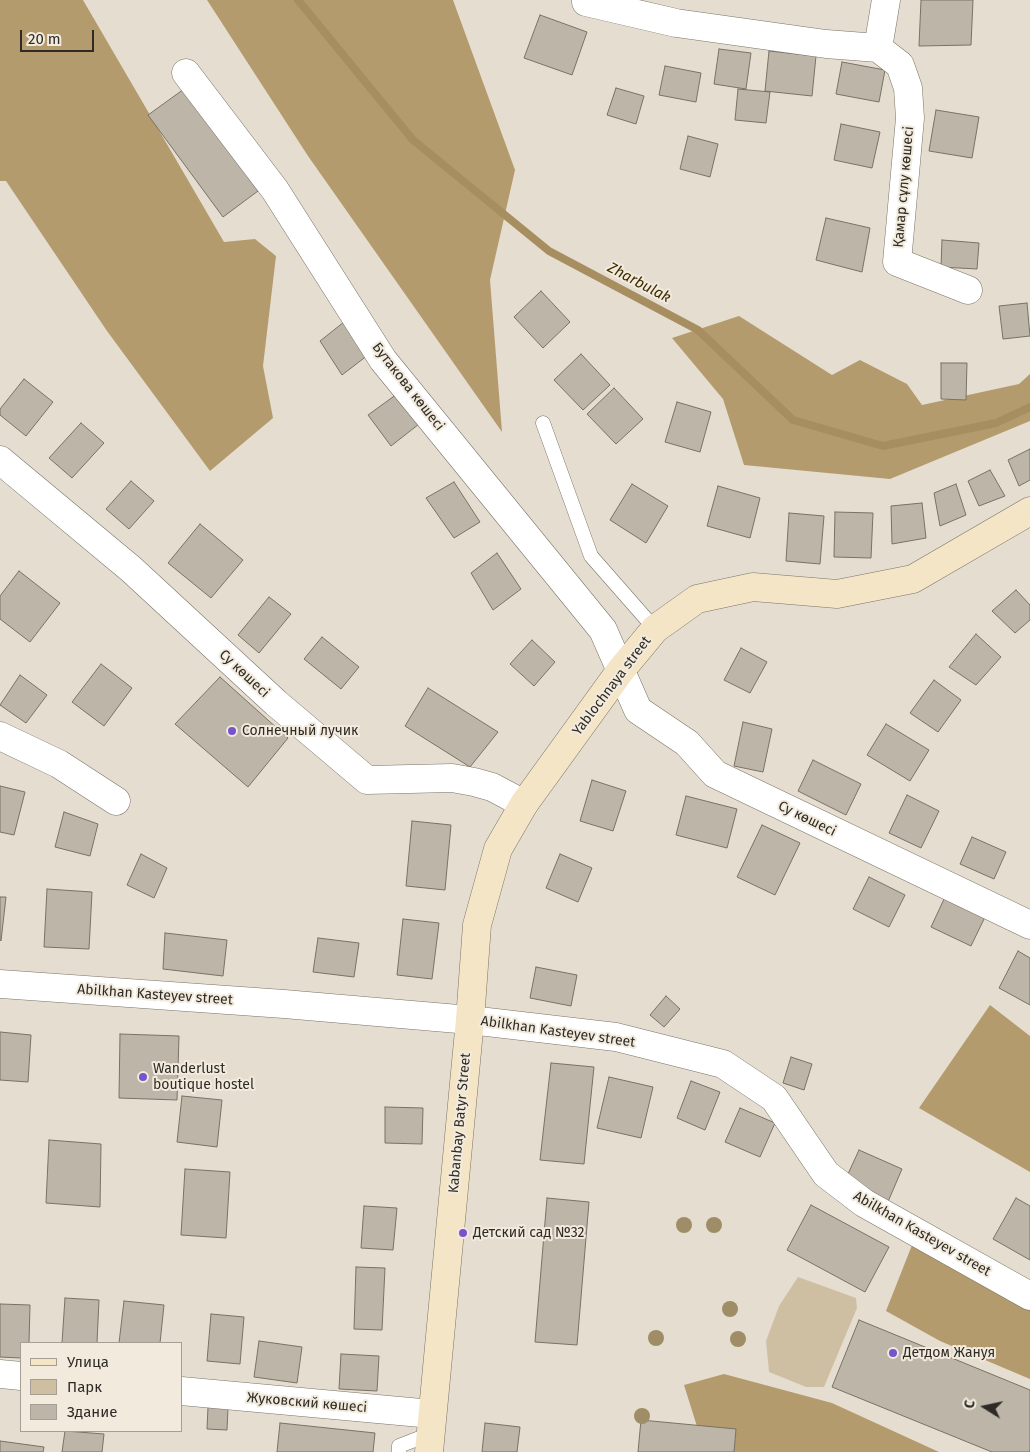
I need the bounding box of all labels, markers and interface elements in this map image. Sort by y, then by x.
scale bar [22,20,96,52]
text: 20 m [28,30,61,48]
street label: Қамар сұлу көшесі [890,126,918,248]
water label: Zharbulak [604,259,674,307]
street label: Бутакова көшесі [368,339,448,435]
street label: Yablochnaya street [569,633,655,739]
street label: Су көшесі [215,647,273,701]
place label: Солнечный лучик [242,723,358,739]
marker: Солнечный лучик [226,725,238,737]
street label: Су көшесі [775,798,839,840]
street label: Abilkhan Kasteyev street [77,981,233,1009]
street label: Abilkhan Kasteyev street [480,1013,636,1051]
street label: Kabanbay Batyr Street [445,1052,475,1194]
place label: Wanderlust boutique hostel [153,1061,254,1094]
marker: Wanderlust boutique hostel [137,1071,149,1083]
street label: Abilkhan Kasteyev street [850,1188,994,1280]
place label: Детский сад №32 [473,1225,584,1241]
marker: Детский сад №32 [457,1227,469,1239]
legend [20,1342,182,1432]
place label: Детдом Жануя [903,1345,995,1361]
marker: Детдом Жануя [887,1347,899,1359]
text: Улица [67,1353,109,1371]
text: Парк [67,1378,102,1396]
north arrow [960,1382,1010,1432]
street label: Жуковский көшесі [246,1389,368,1417]
text: С [961,1399,979,1410]
text: Здание [67,1403,117,1421]

